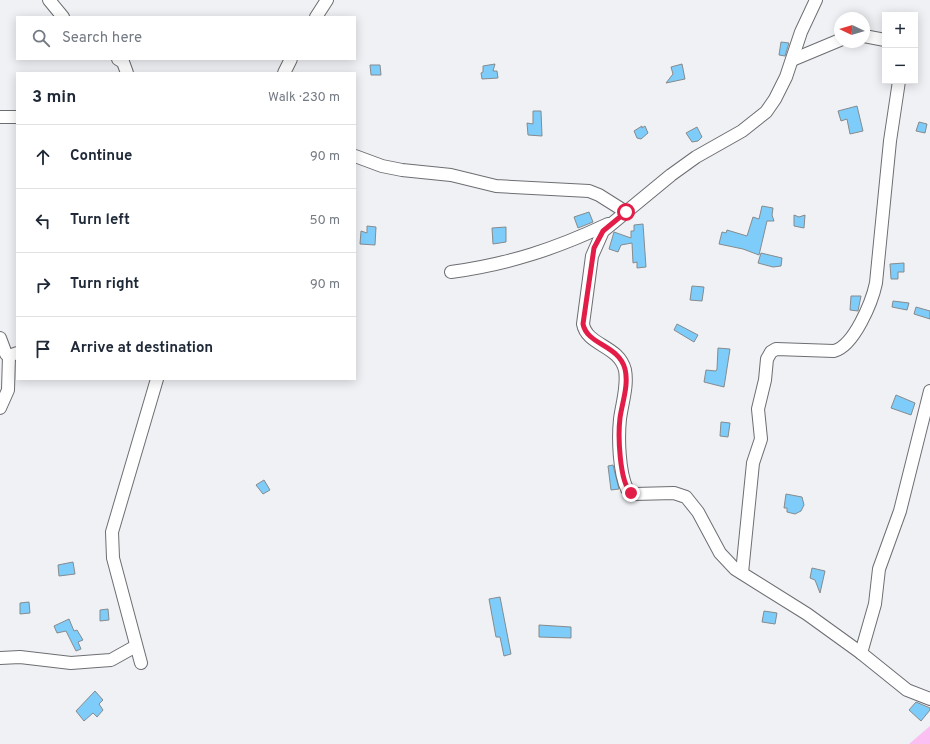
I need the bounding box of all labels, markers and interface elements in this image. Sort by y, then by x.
north arrow [834,12,870,48]
map controls [882,12,918,84]
button: + [882,12,918,48]
search box [16,16,356,60]
icon: search [30,27,52,49]
text: Search here [62,29,142,48]
button: − [882,48,918,84]
text: 3 min [32,87,76,109]
text: Walk · 230 m [268,90,340,106]
icon: ahead [32,146,54,168]
text: Continue [70,147,132,166]
text: 90 m [310,149,340,165]
route start [617,203,635,221]
icon: left [32,210,54,232]
text: Turn left [70,211,130,230]
text: 50 m [310,213,340,229]
icon: right [32,274,54,296]
text: Turn right [70,275,139,294]
text: 90 m [310,277,340,293]
icon: arrive [32,338,54,360]
text: Arrive at destination [70,339,213,358]
route end [622,484,640,502]

